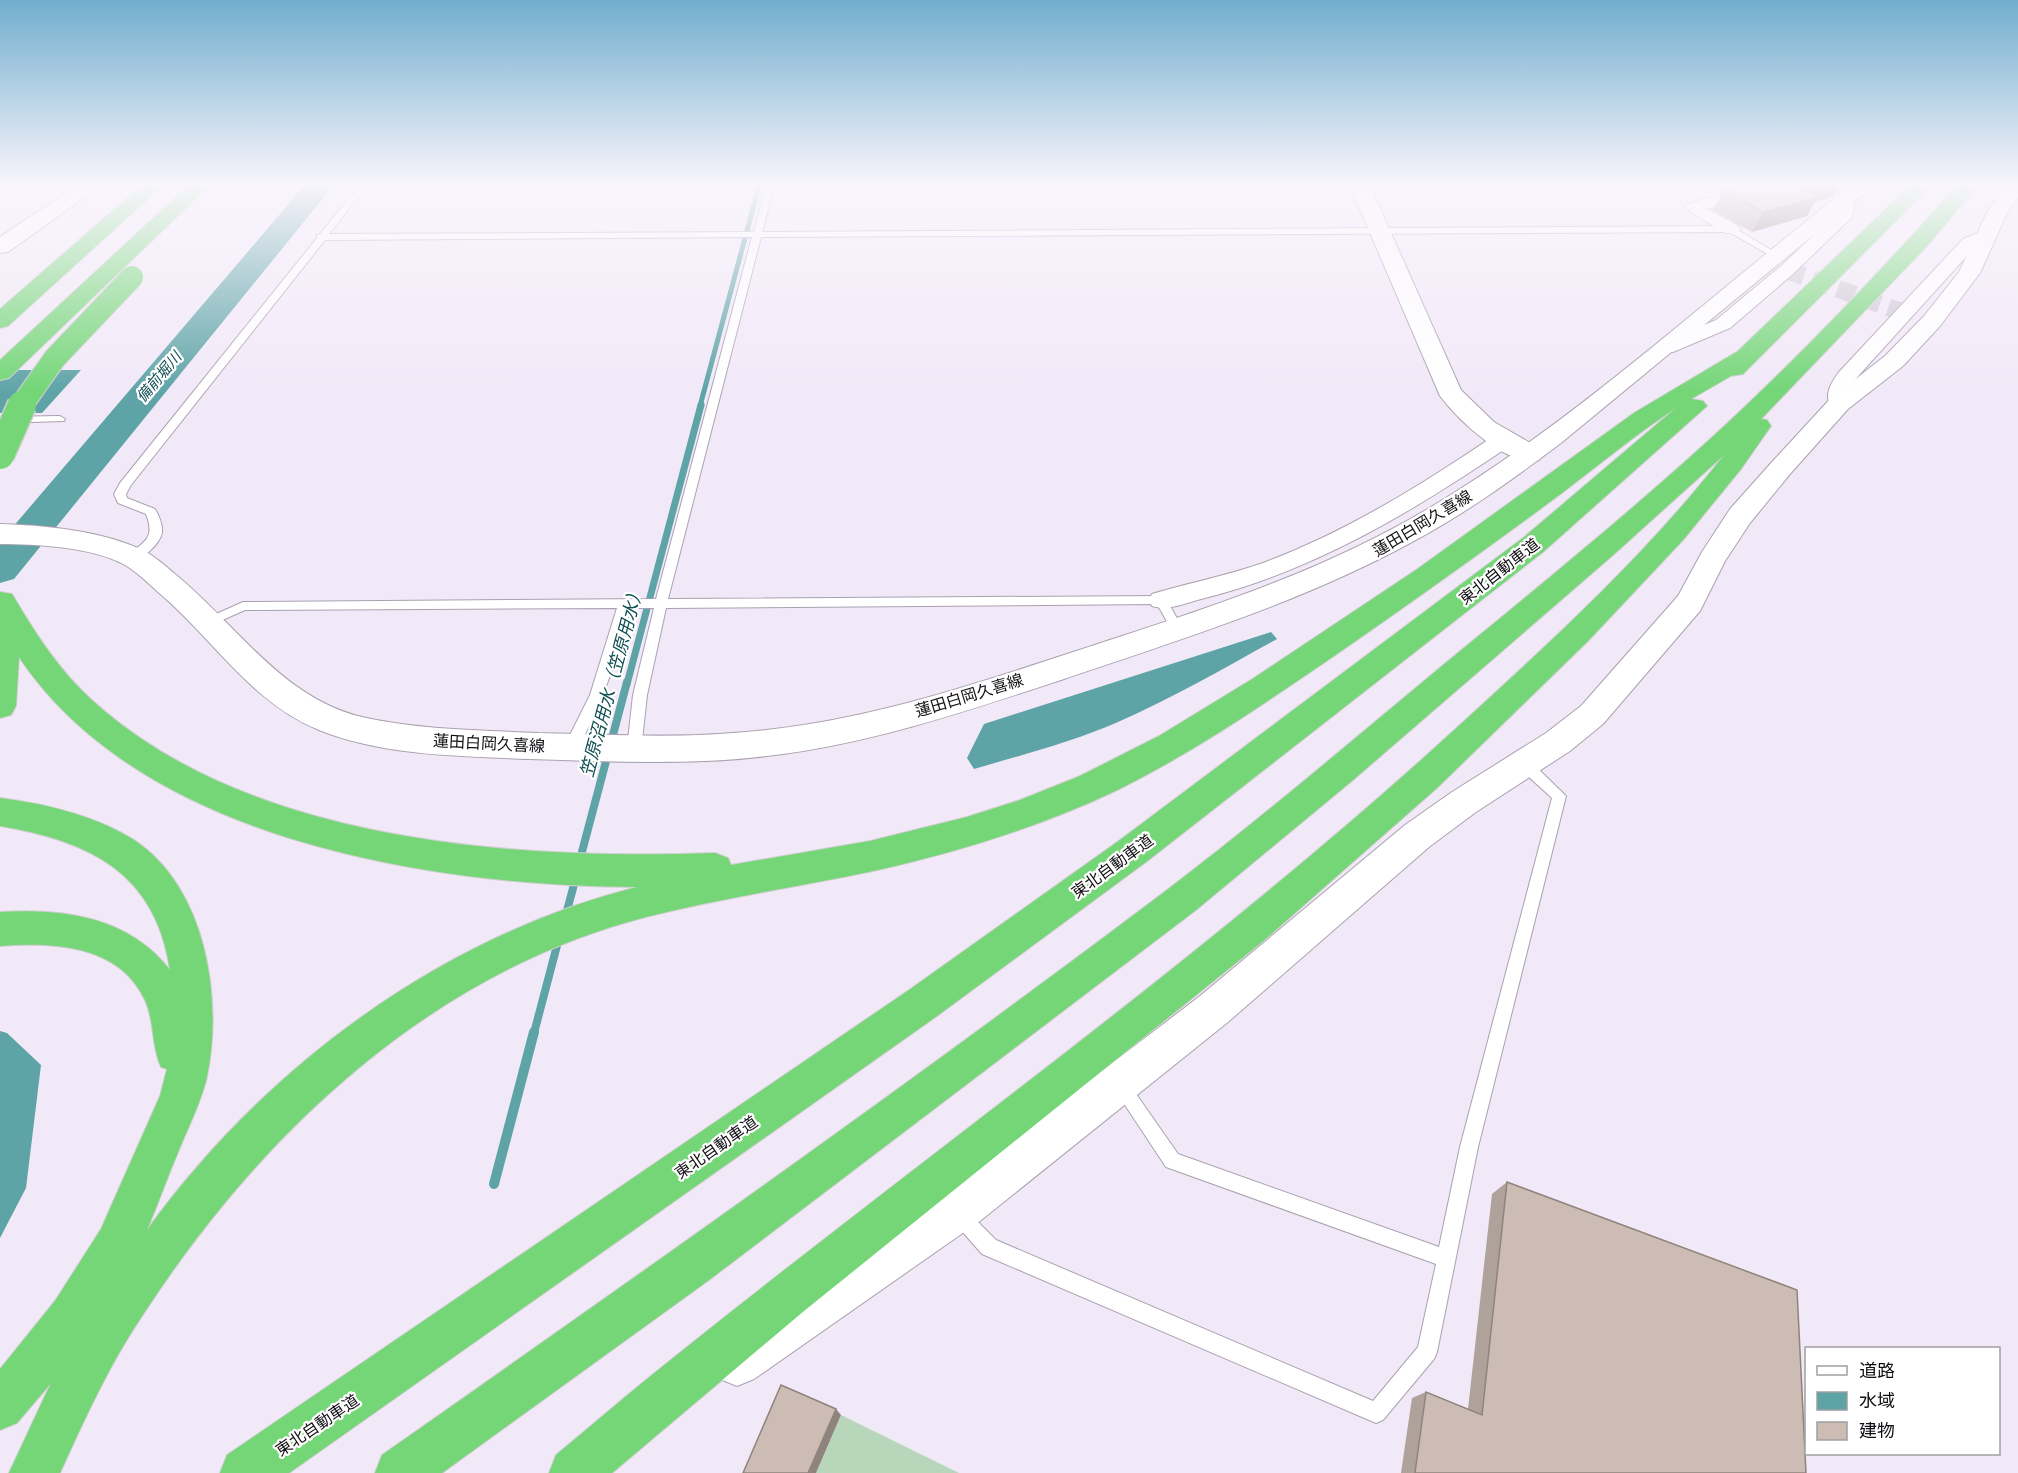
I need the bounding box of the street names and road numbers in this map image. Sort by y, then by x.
street label: 蓮田白岡久喜線 [1368,485,1476,561]
street label: 東北自動車道 [1454,533,1544,609]
street label: 蓮田白岡久喜線 [912,668,1026,722]
street label: 蓮田白岡久喜線 [432,729,546,757]
street label: 東北自動車道 [1067,829,1157,903]
street label: 東北自動車道 [670,1110,762,1184]
street label: 東北自動車道 [271,1389,363,1461]

